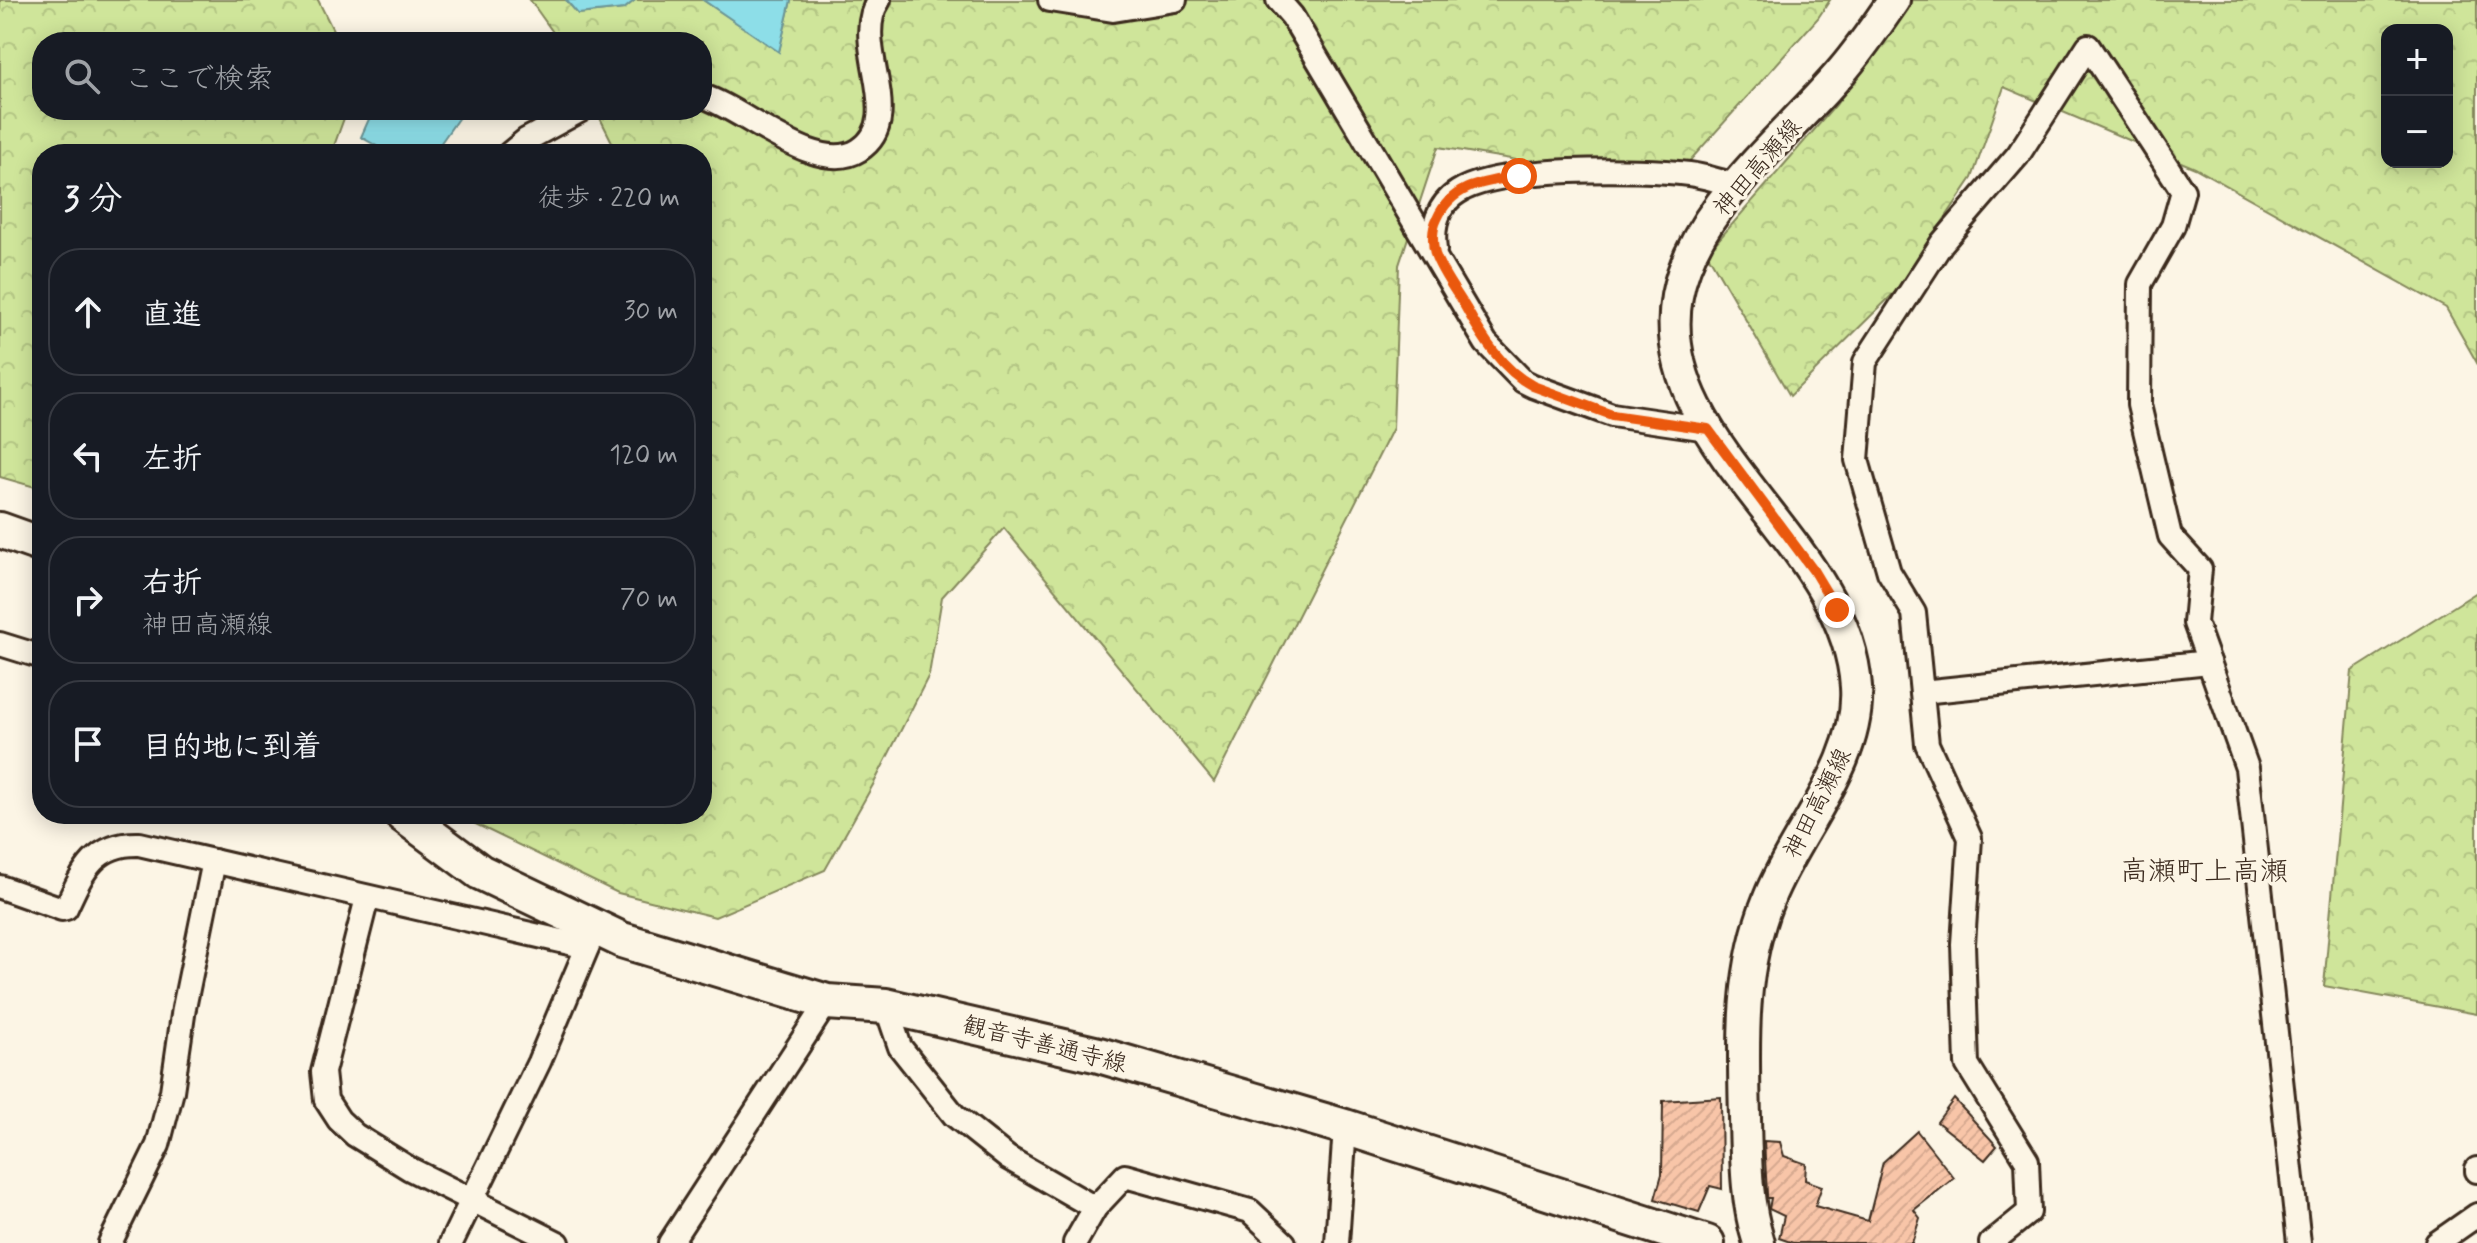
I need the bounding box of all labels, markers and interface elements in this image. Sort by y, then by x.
map controls [2381,24,2453,168]
button: + [2381,24,2453,96]
search box [32,32,712,120]
icon: search [60,54,104,98]
text: ここで検索 [124,60,274,99]
button: − [2381,96,2453,168]
street label: 神田高瀬線 [1707,113,1809,223]
route start [1501,158,1537,194]
text: 3 分 [64,177,123,222]
text: 徒歩 · 220 m [538,182,680,216]
icon: ahead [66,290,110,334]
text: 30 m [624,295,678,329]
text: 直進 [142,296,202,335]
icon: left [66,434,110,478]
text: 120 m [609,439,678,473]
text: 左折 [142,440,202,479]
text: 右折 [142,564,202,603]
icon: right [66,578,110,622]
text: 70 m [620,583,678,617]
route end [1819,592,1855,628]
text: 神田高瀬線 [142,609,272,643]
icon: arrive [66,722,110,766]
text: 目的地に到着 [142,728,322,767]
street label: 神田高瀬線 [1777,743,1859,864]
district label: 高瀬町上高瀬 [2120,854,2288,891]
street label: 観音寺善通寺線 [959,1010,1130,1081]

